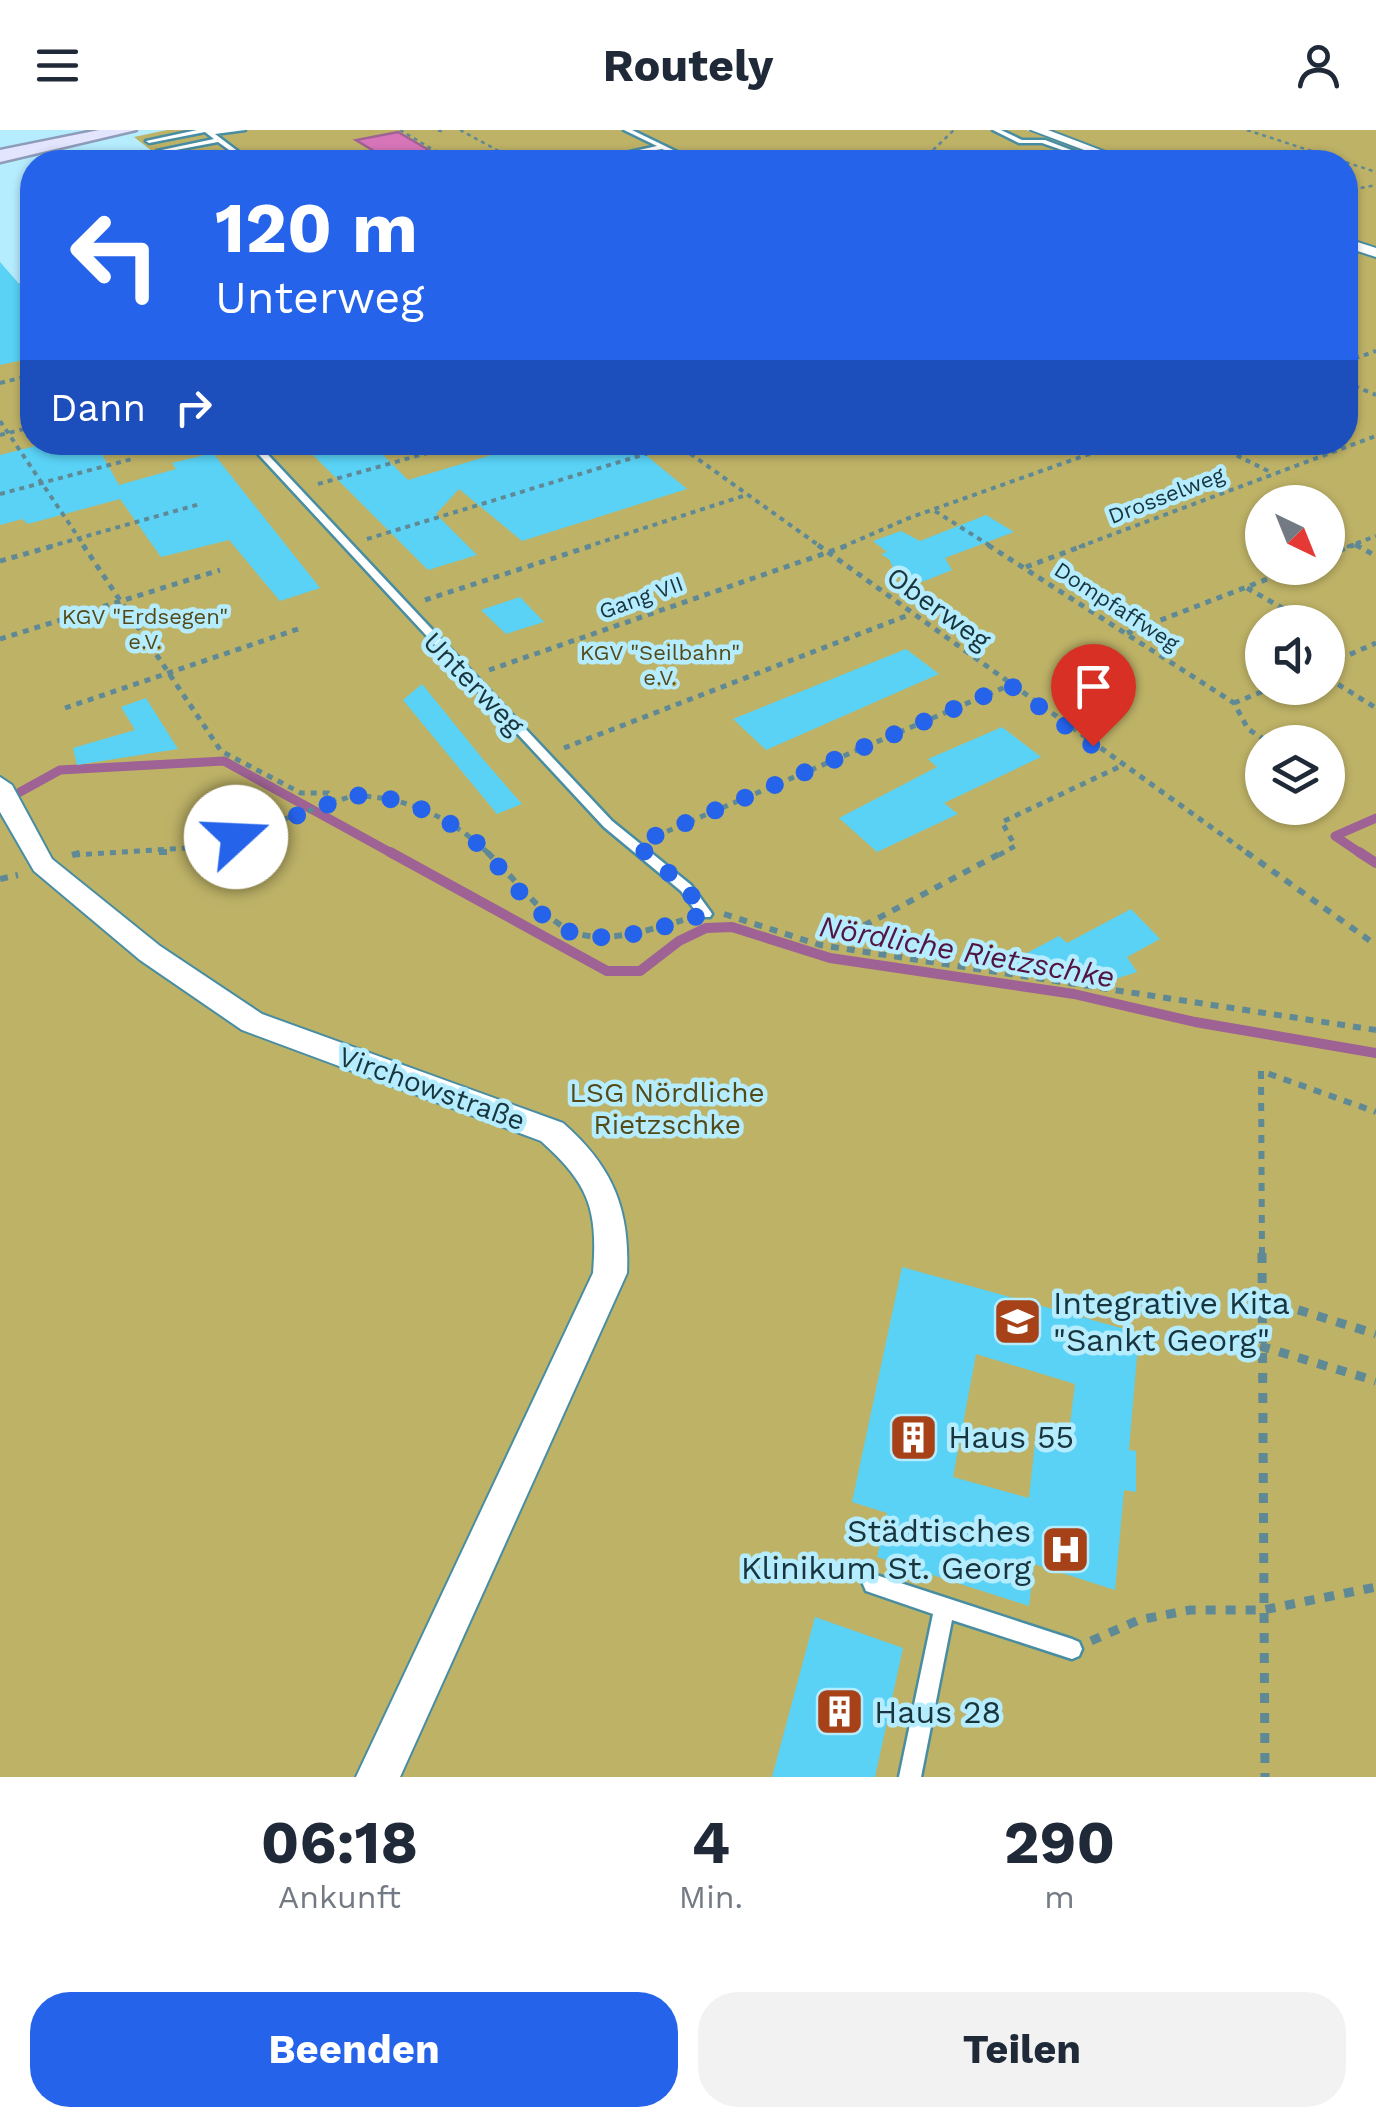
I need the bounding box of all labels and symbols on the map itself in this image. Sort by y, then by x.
street label: Drosselweg [1105,462,1228,529]
north arrow [1245,485,1345,585]
street label: Dompfaffweg [1050,557,1184,656]
street label: Oberweg [880,560,997,657]
street label: Gang VII [596,571,687,624]
park label: KGV "Erdsegen" e.V. [62,604,228,654]
street label: Unterweg [417,625,531,742]
park label: KGV "Seilbahn" e.V. [580,640,740,690]
pin [1051,644,1136,747]
position arrow [184,785,288,889]
water label: Nördliche Rietzschke [817,908,1117,995]
street label: Virchowstraße [334,1039,529,1137]
park label: LSG Nördliche Rietzschke [569,1076,765,1141]
place label: Integrative Kita "Sankt Georg" [1053,1284,1290,1359]
school or university icon: Integrative Kita "Sankt Georg" [992,1295,1044,1347]
building icon: Haus 55 [887,1411,939,1463]
place label: Haus 55 [948,1418,1074,1456]
place label: Städtisches Klinikum St. Georg [741,1512,1032,1587]
hospital icon: Städtisches Klinikum St. Georg [1040,1523,1092,1575]
building icon: Haus 28 [813,1686,865,1738]
place label: Haus 28 [874,1693,1001,1731]

